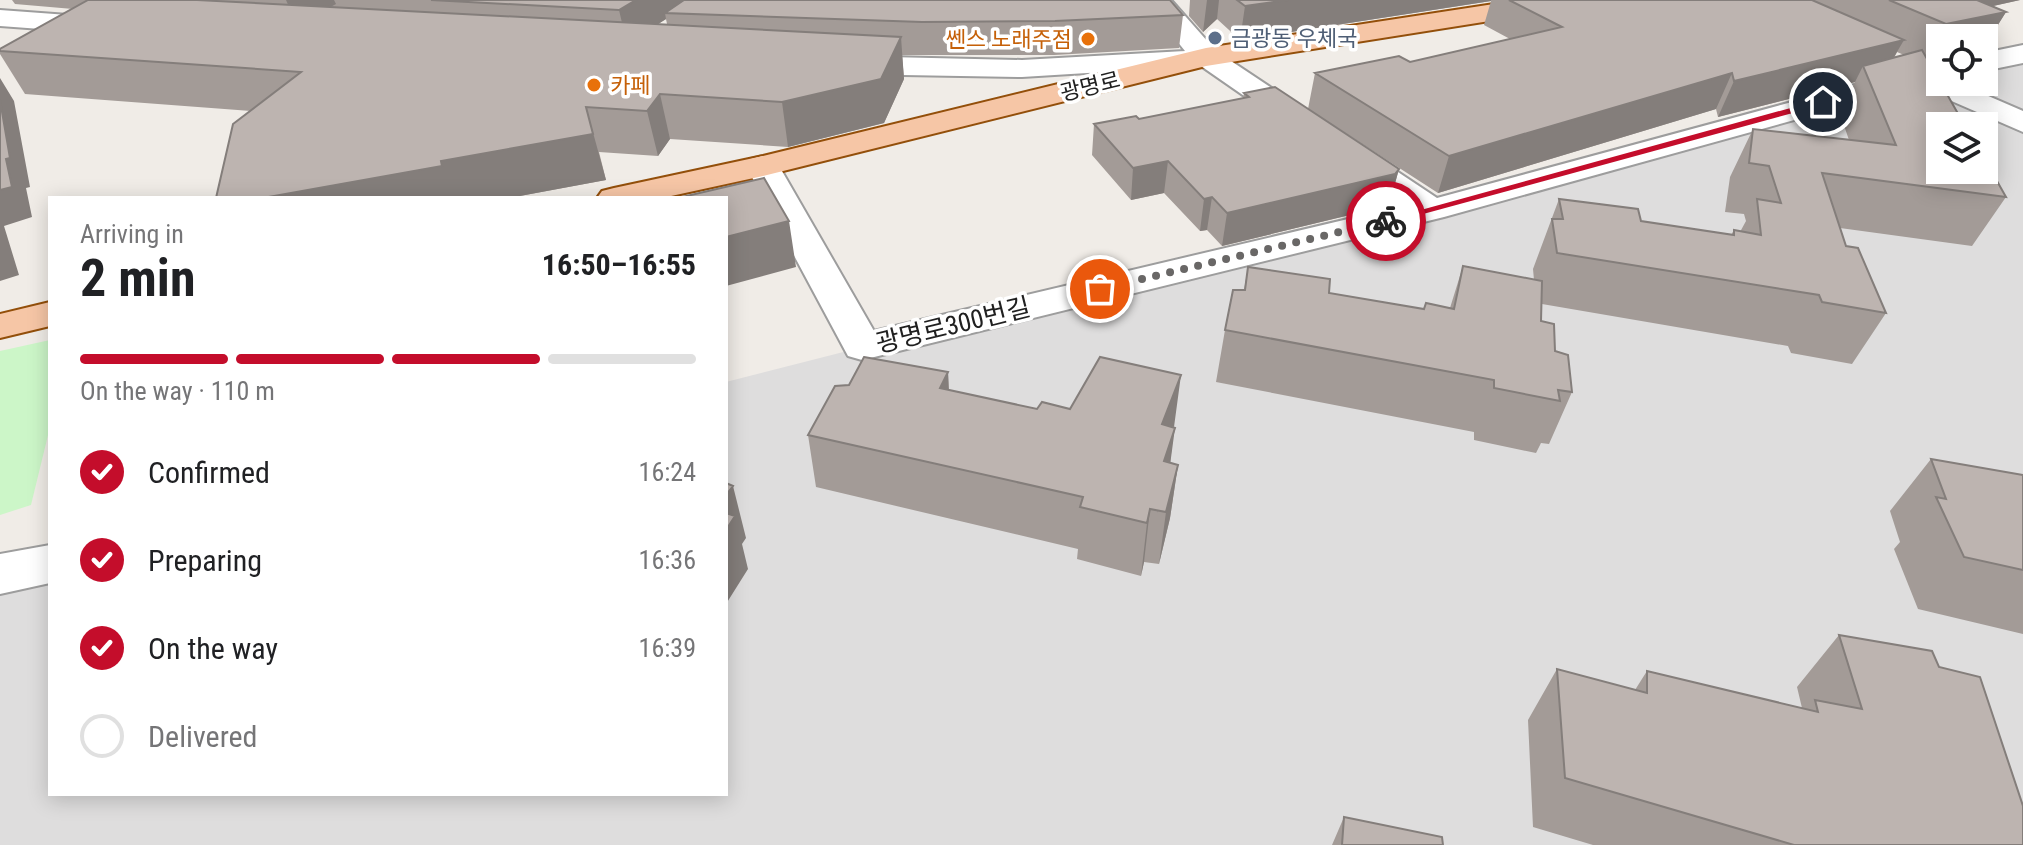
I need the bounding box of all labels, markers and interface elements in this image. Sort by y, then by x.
map controls [1926,24,1998,184]
button: locate [1926,24,1998,96]
place label: 금광동 우체국 [1231,26,1358,51]
place label: 쎈스 노래주점 [946,27,1072,52]
marker: 금광동 우체국 [1206,29,1224,47]
marker: 쎈스 노래주점 [1079,30,1097,48]
street label: 광명로 [1058,67,1123,106]
pin [1789,68,1857,136]
place label: 카페 [610,73,650,98]
marker: 카페 [585,76,603,94]
icon: home [1801,80,1845,124]
button: layers [1926,112,1998,184]
courier [1346,181,1426,261]
icon: bike [1364,199,1408,243]
text: Arriving in [80,219,184,249]
text: 16:50–16:55 [542,247,696,282]
text: 2 min [80,248,196,309]
pin [1066,255,1134,323]
icon: bag [1078,267,1122,311]
street label: 광명로300번길 [873,291,1033,359]
text: On the way · 110 m [80,376,275,406]
icon: check [80,450,124,494]
text: Confirmed [148,455,270,490]
text: 16:24 [639,457,696,487]
icon: check [80,538,124,582]
text: Preparing [148,543,262,578]
text: 16:36 [639,545,696,575]
icon: check [80,626,124,670]
text: On the way [148,631,278,666]
text: 16:39 [639,633,696,663]
text: Delivered [148,719,257,754]

